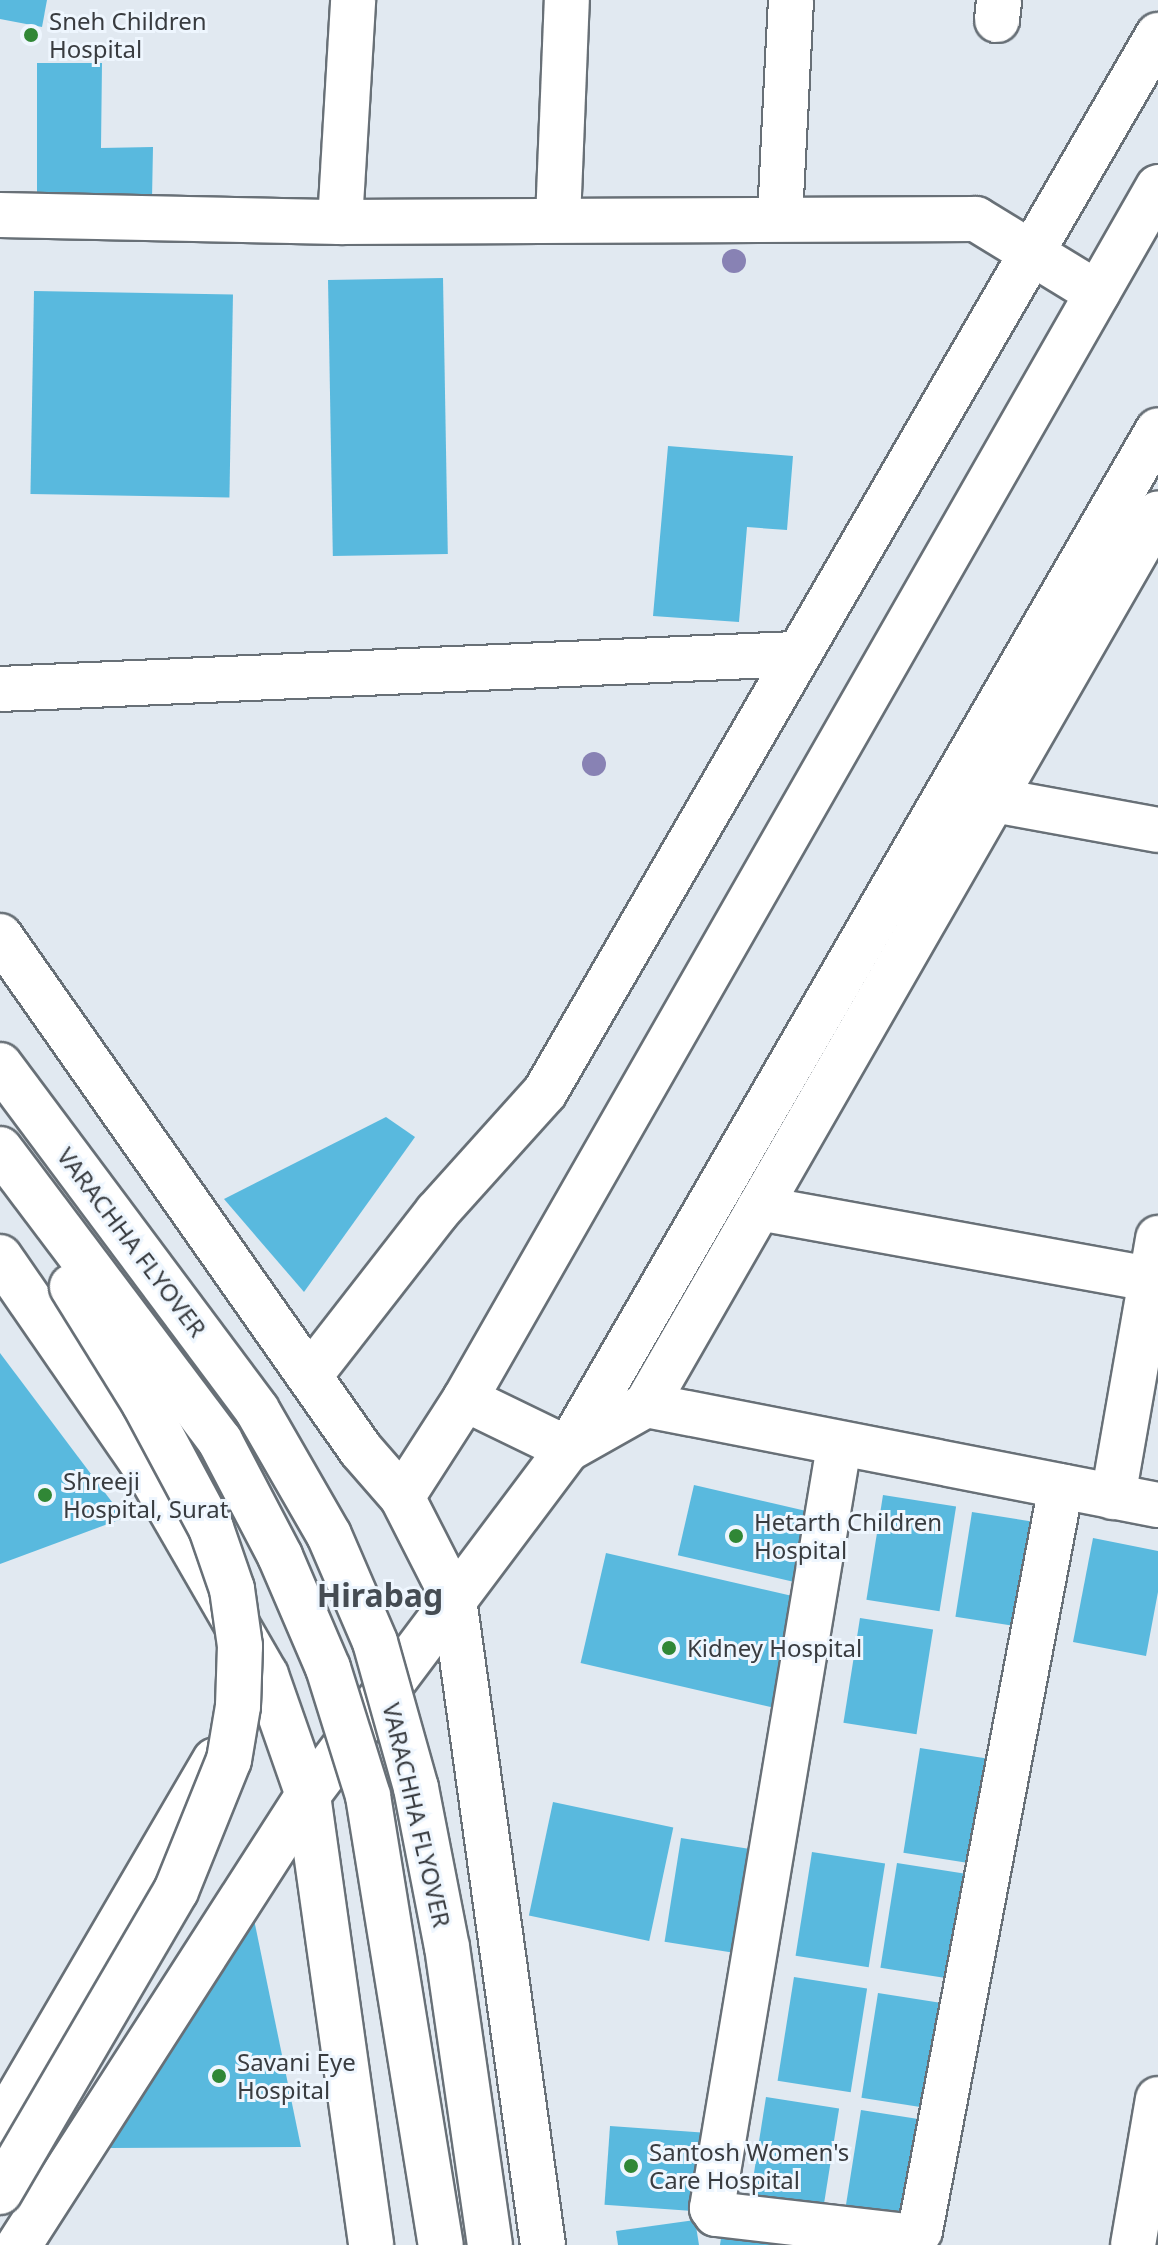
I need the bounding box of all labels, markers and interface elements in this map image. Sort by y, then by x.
place label: Sneh Children Hospital [49,7,207,63]
marker: Sneh Children Hospital [20,24,42,46]
street label: VARACHHA FLYOVER [51,1142,213,1342]
place label: Shreeji Hospital, Surat [63,1467,228,1523]
marker: Shreeji Hospital, Surat [34,1484,56,1506]
place label: Hetarth Children Hospital [754,1508,942,1564]
marker: Hetarth Children Hospital [725,1525,747,1547]
district label: Hirabag [317,1576,443,1614]
place label: Kidney Hospital [687,1634,862,1662]
marker: Kidney Hospital [658,1637,680,1659]
street label: VARACHHA FLYOVER [377,1700,457,1930]
place label: Savani Eye Hospital [237,2048,356,2104]
marker: Savani Eye Hospital [208,2065,230,2087]
place label: Santosh Women's Care Hospital [649,2138,849,2194]
marker: Santosh Women's Care Hospital [620,2155,642,2177]

